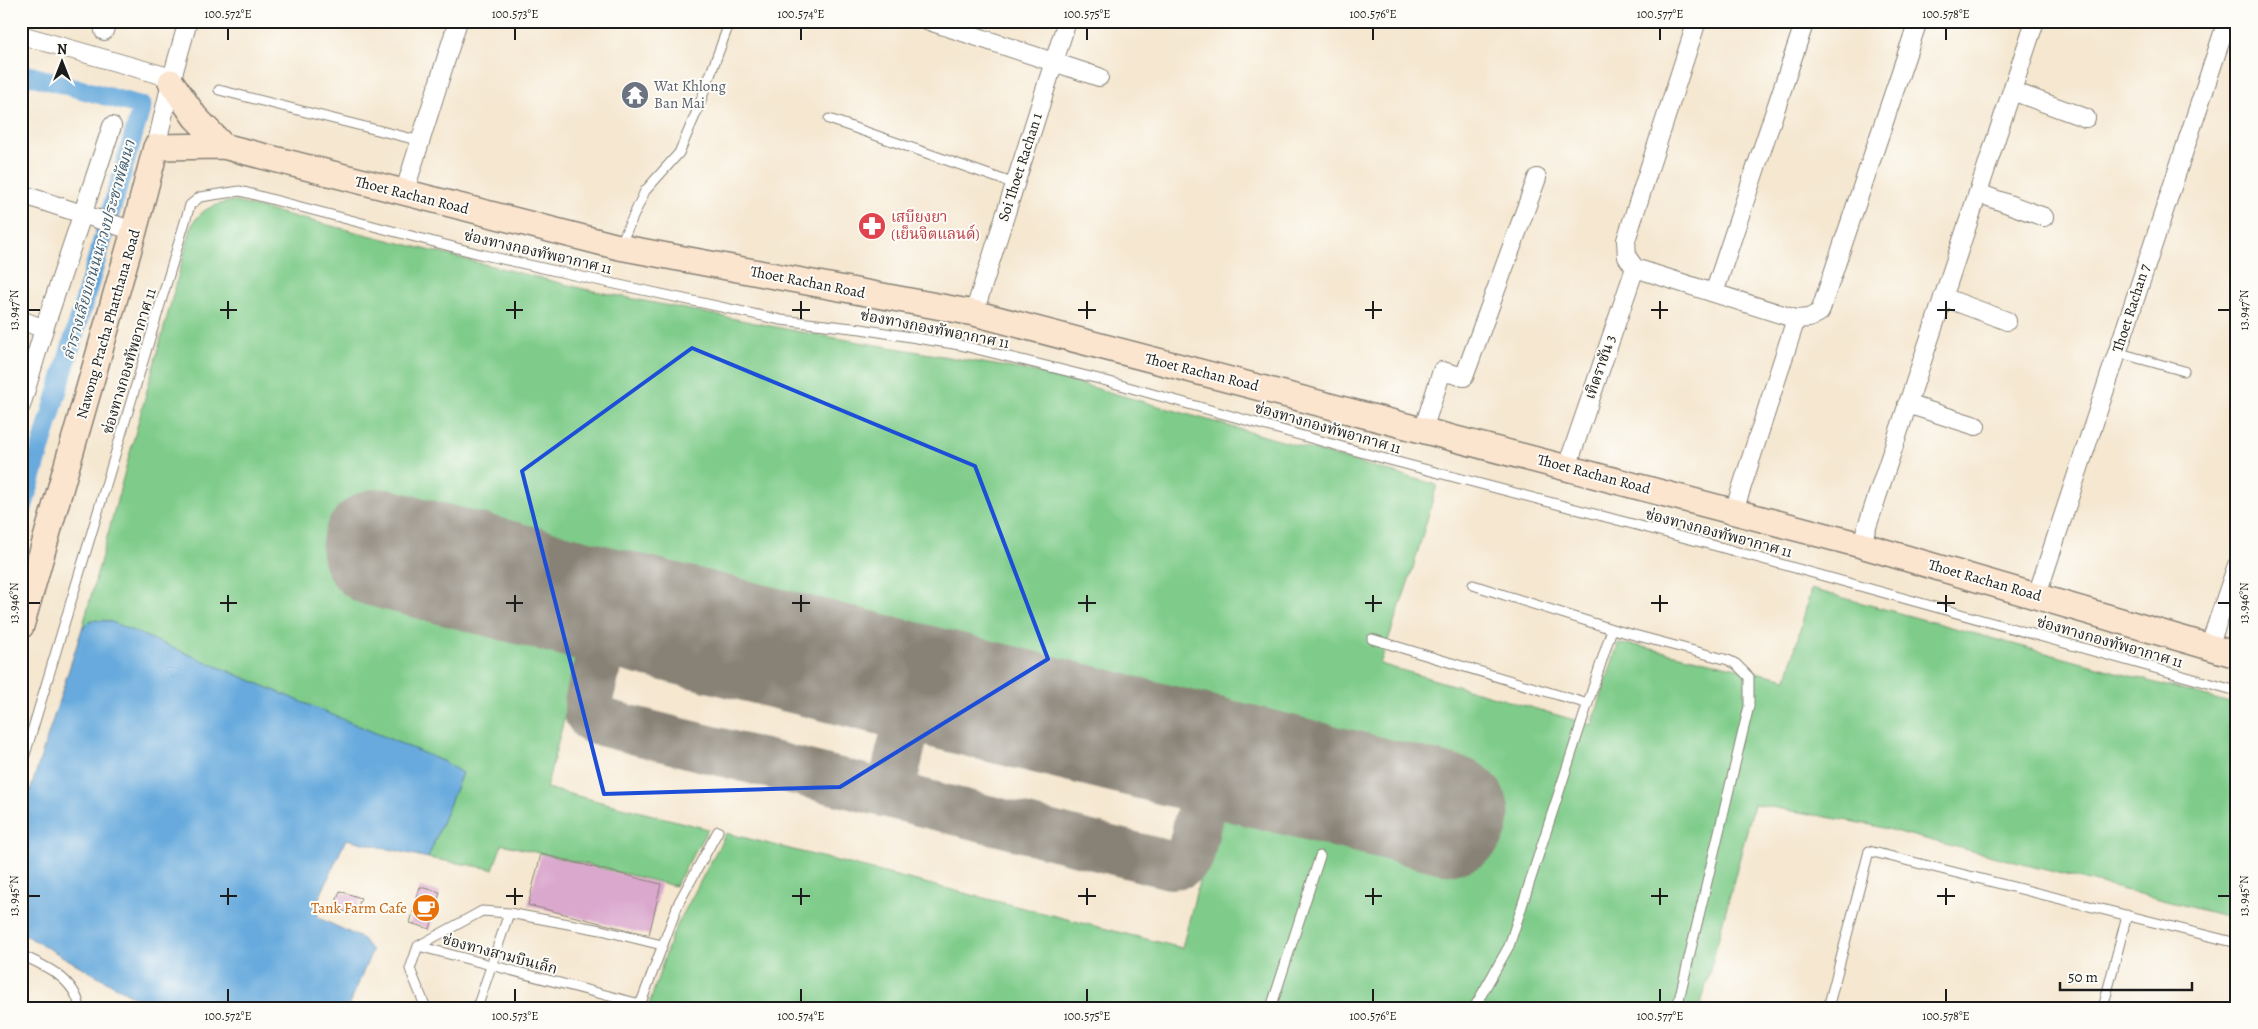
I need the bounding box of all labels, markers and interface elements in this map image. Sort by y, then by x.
text: 100.572°E [204,6,252,22]
text: 100.573°E [492,6,538,22]
text: 100.574°E [778,6,824,22]
text: 100.575°E [1064,6,1110,22]
text: 100.576°E [1349,6,1397,22]
text: 100.577°E [1637,6,1683,22]
text: 100.578°E [1922,6,1970,22]
north arrow [38,38,88,88]
text: N [57,40,67,59]
place label: Wat Khlong Ban Mai [653,76,726,113]
temple icon: Wat Khlong Ban Mai [620,80,650,110]
street label: Soi Thoet Rachan 1 [993,110,1047,224]
water label: ลำรางเลียบถนนนาวงประชาพัฒนา [57,136,141,362]
street label: Thoet Rachan Road [353,171,472,219]
place label: เสบียงยา (เย็นจิตแลนด์) [891,207,980,244]
pharmacy icon: เสบียงยา (เย็นจิตแลนด์) [857,211,887,241]
street label: ช่องทางกองทัพอากาศ 11 [462,225,614,279]
street label: Nawong Pracha Phatthana Road [71,226,145,421]
street label: Thoet Rachan Road [749,261,868,303]
street label: Thoet Rachan 7 [2107,261,2155,355]
street label: ช่องทางกองทัพอากาศ 11 [97,286,161,436]
text: 13.947°N [6,289,22,330]
text: 13.947°N [2236,289,2252,330]
street label: ช่องทางกองทัพอากาศ 11 [859,305,1011,353]
street label: เทิดราชัน 3 [1580,332,1620,402]
street label: Thoet Rachan Road [1143,348,1262,396]
street label: ช่องทางกองทัพอากาศ 11 [1253,398,1403,458]
street label: Thoet Rachan Road [1535,449,1654,499]
street label: ช่องทางกองทัพอากาศ 11 [1643,504,1795,562]
street label: Thoet Rachan Road [1926,554,2045,606]
text: 13.946°N [6,582,22,624]
text: 13.946°N [2236,582,2252,624]
street label: ช่องทางกองทัพอากาศ 11 [2035,612,2185,672]
text: 13.945°N [6,875,22,917]
text: 13.945°N [2236,875,2252,917]
cafe icon: Tank Farm Cafe [411,893,441,923]
place label: Tank Farm Cafe [311,898,407,918]
street label: ช่องทางสามบินเล็ก [440,929,560,979]
scale bar [2060,959,2193,991]
text: 50 m [2068,967,2098,987]
text: 100.572°E [204,1008,252,1024]
text: 100.573°E [492,1008,538,1024]
text: 100.574°E [778,1008,824,1024]
text: 100.575°E [1064,1008,1110,1024]
text: 100.576°E [1349,1008,1397,1024]
text: 100.577°E [1637,1008,1683,1024]
text: 100.578°E [1922,1008,1970,1024]

